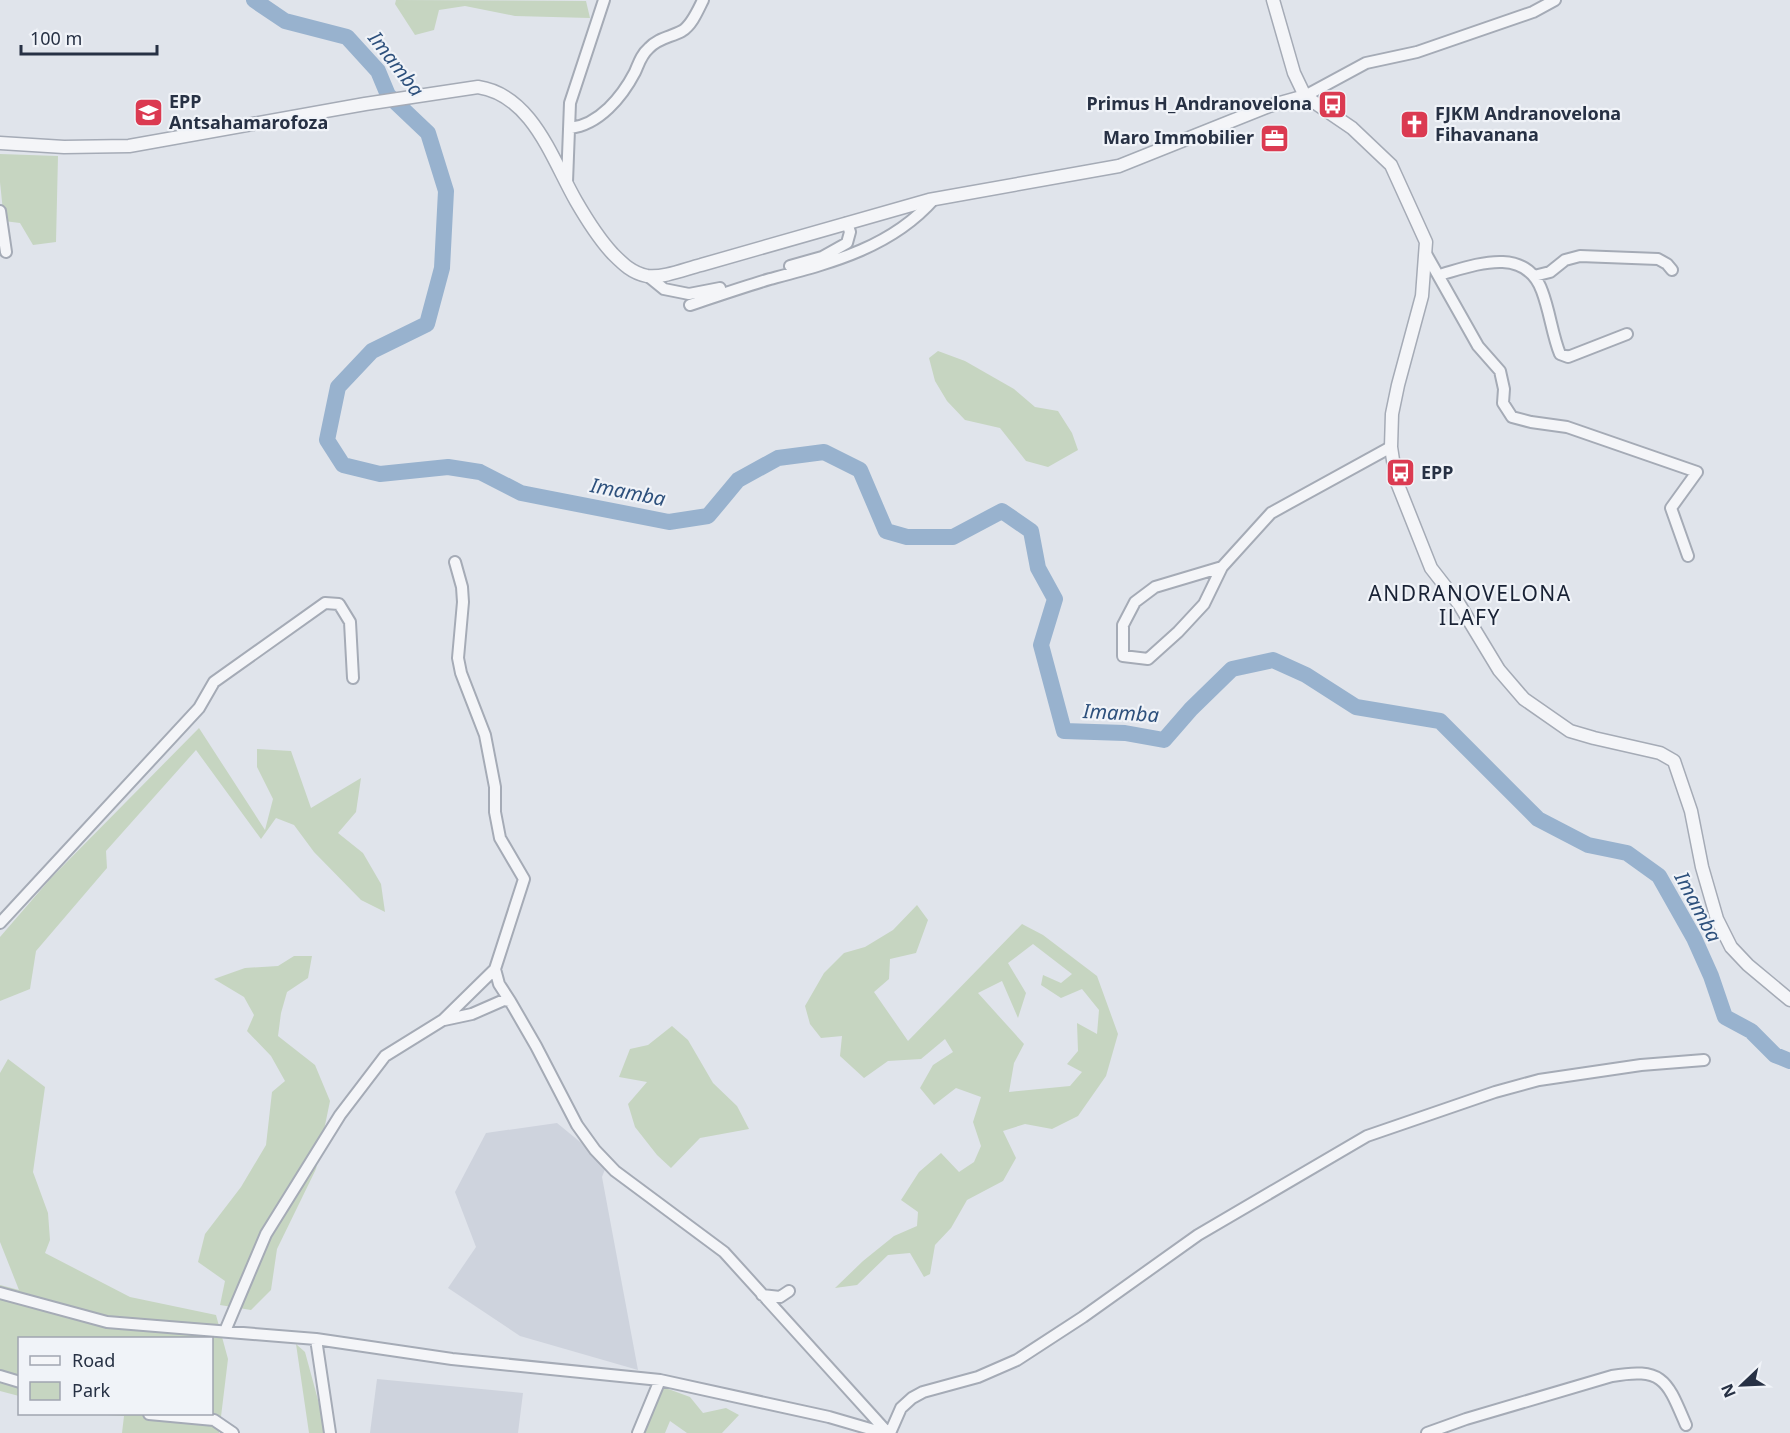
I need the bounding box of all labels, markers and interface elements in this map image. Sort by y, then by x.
scale bar [21,18,158,56]
water label: Imamba [362,25,430,102]
text: 100 m [30,26,82,50]
bus stop icon: Primus H_Andranovelona [1317,88,1349,120]
place label: EPP Antsahamarofoza [169,89,328,134]
place label: Primus H_Andranovelona [1087,91,1312,115]
school or university icon: EPP Antsahamarofoza [132,96,164,128]
place label: FJKM Andranovelona Fihavanana [1435,101,1621,146]
church icon: FJKM Andranovelona Fihavanana [1398,108,1430,140]
office icon: Maro Immobilier [1259,122,1291,154]
place label: Maro Immobilier [1103,125,1254,149]
bus stop icon: EPP [1384,457,1416,489]
place label: EPP [1421,460,1453,484]
water label: Imamba [587,471,668,512]
district label: ANDRANOVELONA ILAFY [1368,579,1572,631]
water label: Imamba [1081,697,1160,728]
water label: Imamba [1668,866,1728,947]
legend [18,1337,213,1415]
text: Road [72,1348,115,1372]
north arrow [1712,1355,1772,1415]
text: Park [72,1378,110,1402]
text: N [1716,1381,1741,1401]

